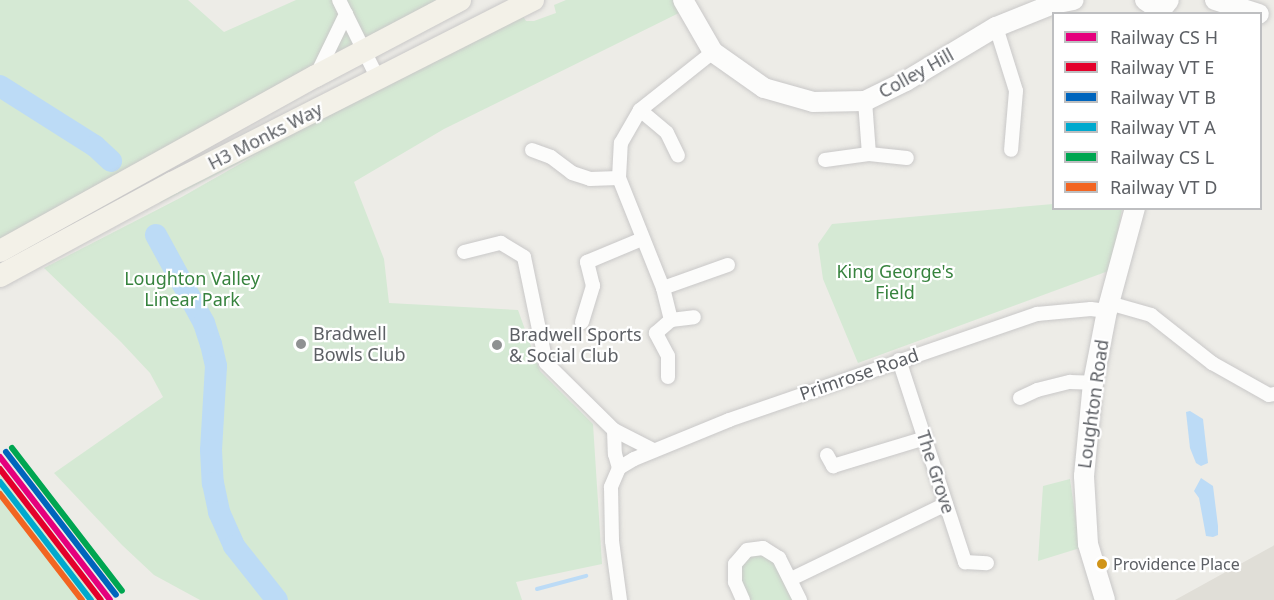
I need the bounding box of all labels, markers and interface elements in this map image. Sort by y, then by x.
legend [1052,12,1262,210]
text: Railway CS H [1110,25,1218,49]
street label: Colley Hill [875,44,957,102]
text: Railway VT E [1110,55,1214,79]
text: Railway VT B [1110,85,1216,109]
street label: H3 Monks Way [204,98,326,174]
text: Railway VT A [1110,115,1216,139]
text: Railway CS L [1110,145,1214,169]
text: Railway VT D [1110,175,1217,199]
park label: King George's Field [836,261,954,304]
park label: Loughton Valley Linear Park [124,268,260,310]
place label: Bradwell Bowls Club [313,323,406,366]
place label: Bradwell Sports & Social Club [509,324,642,366]
marker: Bradwell Bowls Club [294,337,308,351]
marker: Bradwell Sports & Social Club [490,338,504,352]
street label: Loughton Road [1073,338,1113,470]
street label: Primrose Road [797,344,921,404]
street label: The Grove [912,428,960,516]
place label: Providence Place [1113,554,1240,574]
marker: Providence Place [1096,558,1108,570]

